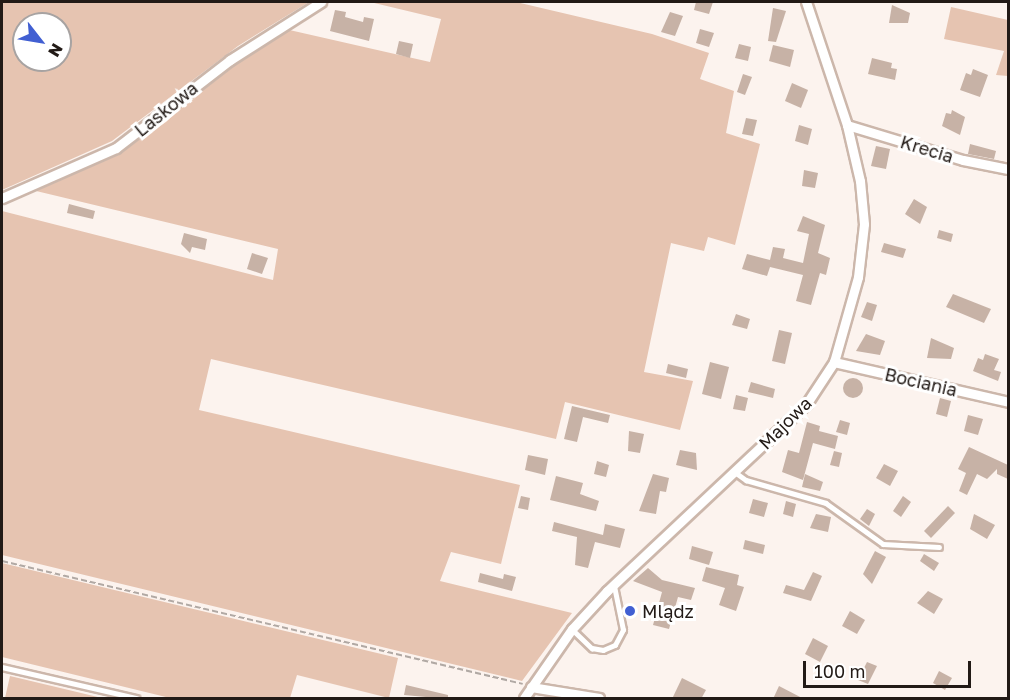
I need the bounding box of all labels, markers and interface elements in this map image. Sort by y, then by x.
north arrow [12,12,72,72]
text: N [44,40,67,61]
street label: Laskowa [130,77,202,141]
street label: Krecia [898,131,956,167]
street label: Bociania [883,363,959,401]
street label: Majowa [754,392,816,454]
place label: Mlądz [642,600,694,622]
marker: Mlądz [623,604,637,618]
scale bar [806,649,974,687]
text: 100 m [814,660,865,682]

